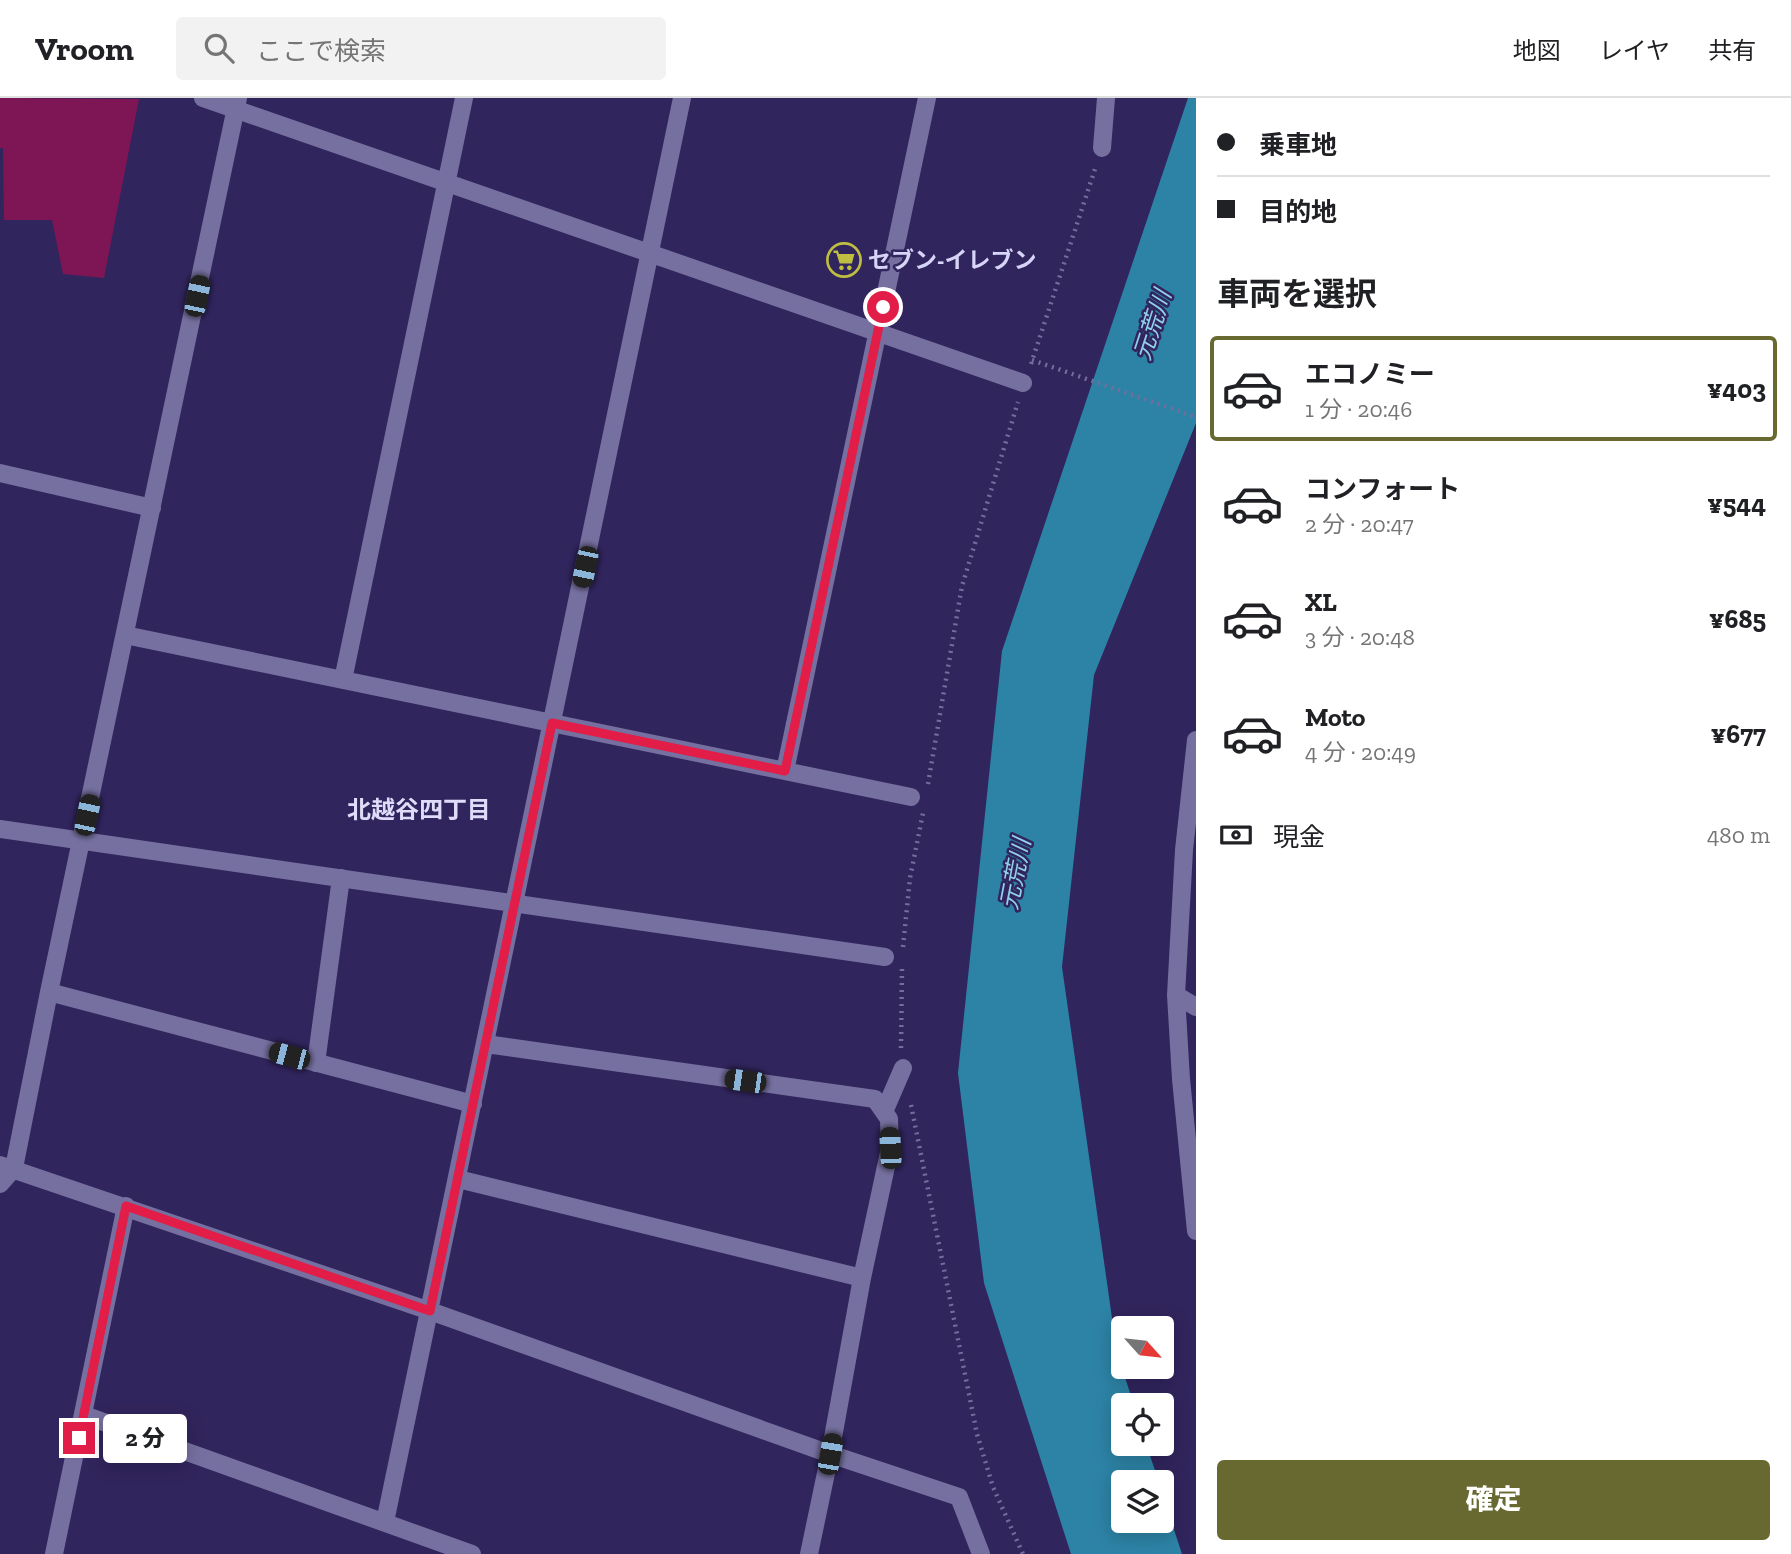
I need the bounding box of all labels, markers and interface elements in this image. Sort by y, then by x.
search box [176,17,666,80]
text: Vroom [35,29,134,68]
icon: search [200,29,238,67]
text: ここで検索 [256,35,386,67]
text: 地図 [1513,36,1561,65]
text: レイヤ [1599,36,1670,65]
text: 共有 [1708,36,1756,65]
text: 乗車地 [1259,129,1337,161]
text: 目的地 [1259,196,1337,228]
supermarket icon: セブン-イレブン [825,241,863,279]
place label: セブン-イレブン [868,246,1036,274]
car [183,273,212,319]
text: 車両を選択 [1217,275,1377,313]
water label: 元荒川 [1127,283,1178,364]
route start [867,291,899,323]
icon: car [1221,357,1284,420]
text: エコノミー [1305,358,1435,390]
text: ¥403 [1707,373,1766,405]
text: 1 分 · 20:46 [1305,395,1412,423]
icon: car [1221,472,1284,535]
text: コンフォート [1305,473,1460,505]
text: ¥544 [1707,488,1766,520]
text: 2 分 · 20:47 [1305,510,1414,538]
car [571,544,600,590]
text: XL [1305,586,1337,618]
icon: car [1221,587,1284,650]
text: ¥685 [1709,603,1766,635]
text: 3 分 · 20:48 [1305,623,1415,651]
text: Moto [1305,701,1365,733]
icon: car [1221,702,1284,765]
text: ¥677 [1711,718,1766,750]
text: 4 分 · 20:49 [1305,738,1416,766]
car [73,792,102,838]
district label: 北越谷四丁目 [347,795,491,824]
icon: cash [1217,816,1255,854]
text: 現金 [1273,821,1325,853]
text: 480 m [1707,821,1770,849]
water label: 元荒川 [994,833,1037,912]
car [266,1040,313,1072]
car [723,1068,768,1094]
car [879,1126,902,1170]
north arrow [1111,1316,1174,1379]
map controls [1111,1316,1174,1533]
button: locate [1111,1393,1174,1456]
callout: 2 分 [104,1414,188,1462]
route end [63,1422,95,1454]
text: 2 分 [125,1424,165,1452]
car [817,1431,844,1477]
button: 確定 [1217,1460,1770,1540]
button: layers [1111,1470,1174,1533]

